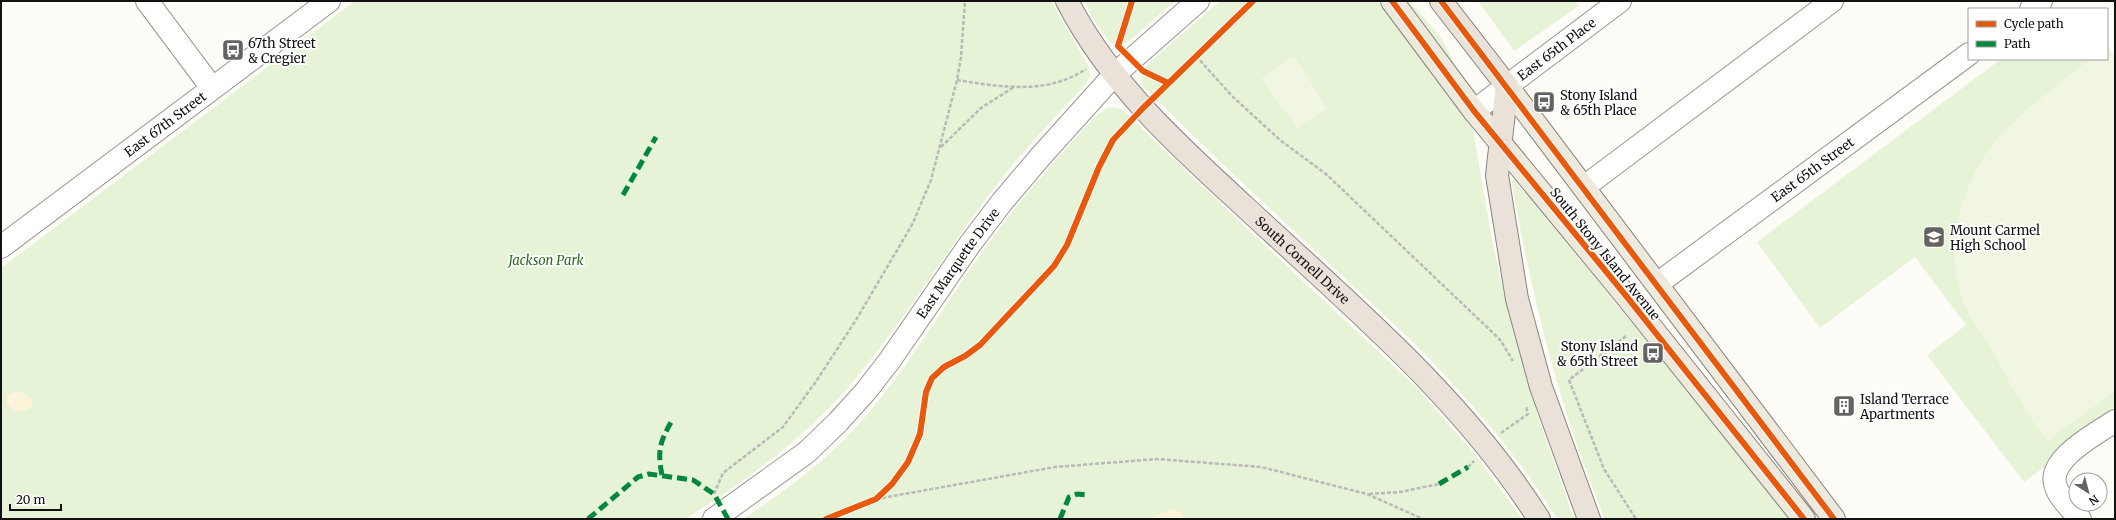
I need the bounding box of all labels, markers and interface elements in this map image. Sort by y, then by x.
legend [1968,8,2108,60]
street label: East 65th Place [1514,14,1599,84]
text: Cycle path [2004,16,2064,31]
place label: 67th Street & Cregier [248,35,316,67]
text: Path [2004,36,2030,51]
bus stop icon: 67th Street & Cregier [220,37,246,63]
place label: Stony Island & 65th Place [1560,87,1637,119]
street label: East 67th Street [121,88,209,160]
bus stop icon: Stony Island & 65th Place [1531,89,1557,115]
street label: East 65th Street [1768,133,1857,206]
street label: South Stony Island Avenue [1546,184,1664,324]
street label: East Marquette Drive [913,204,1003,322]
street label: South Cornell Drive [1252,212,1354,308]
place label: Mount Carmel High School [1950,222,2040,254]
school or university icon: Mount Carmel High School [1921,224,1947,250]
park label: Jackson Park [506,252,584,269]
place label: Stony Island & 65th Street [1557,338,1638,370]
bus stop icon: Stony Island & 65th Street [1640,340,1666,366]
place label: Island Terrace Apartments [1859,391,1949,423]
building icon: Island Terrace Apartments [1831,393,1857,419]
north arrow [2068,472,2108,512]
scale bar [10,486,61,512]
text: 20 m [16,492,45,507]
text: N [2086,492,2102,508]

